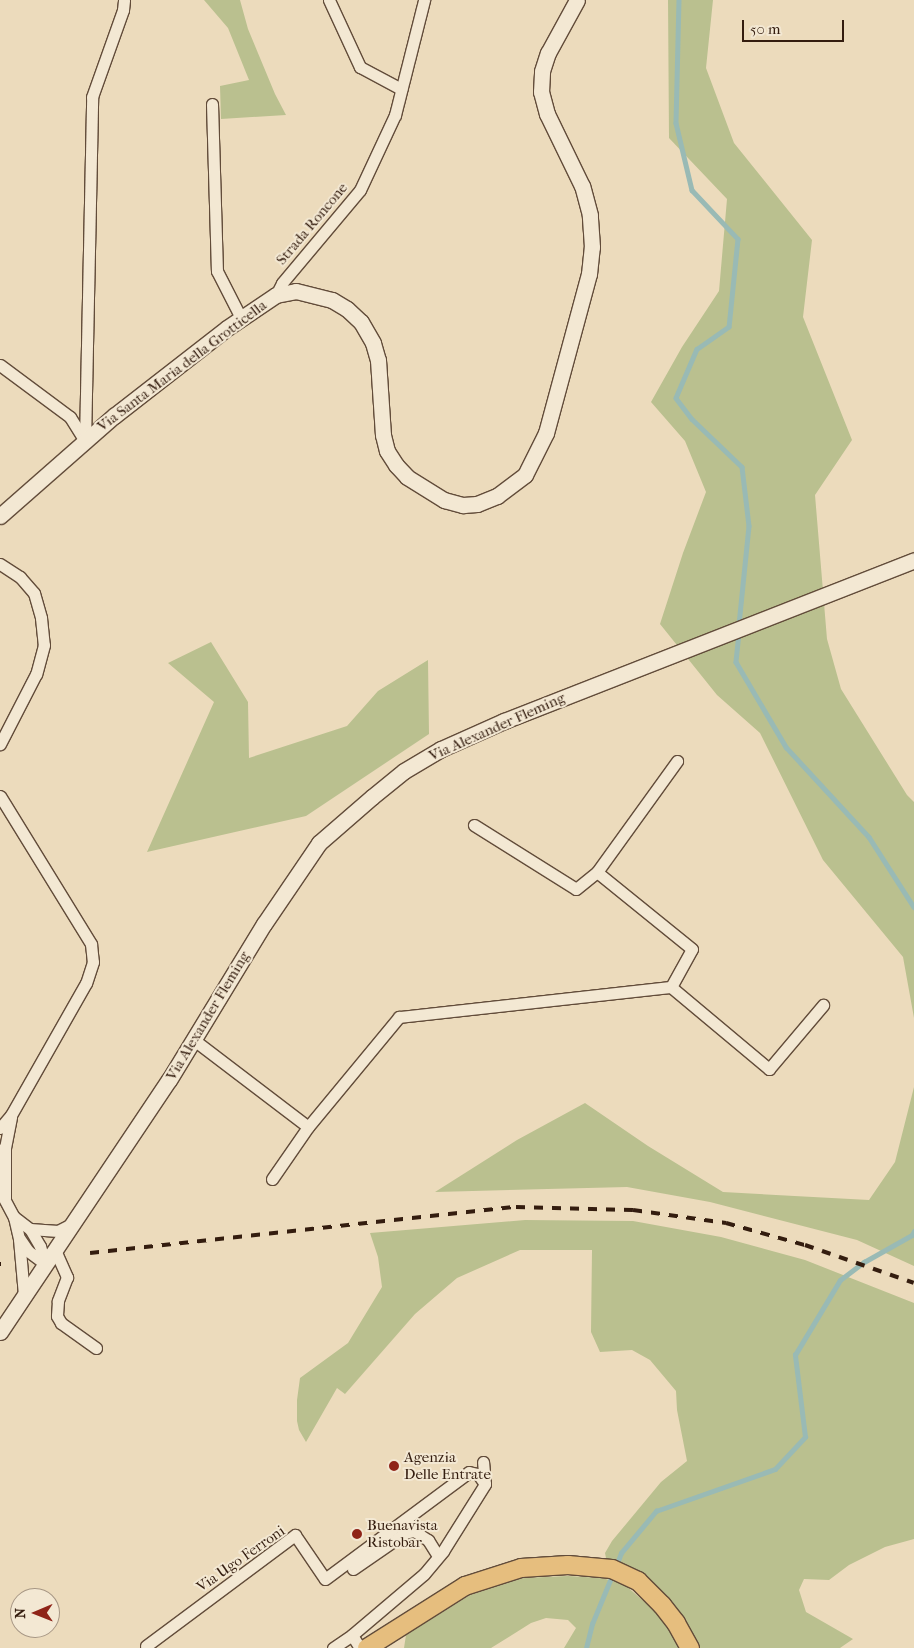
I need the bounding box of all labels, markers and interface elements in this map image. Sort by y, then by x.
scale bar [744,10,846,42]
text: 50 m [750,20,780,38]
street label: Strada Roncone [272,179,352,269]
street label: Via Santa Maria della Grotticella [94,296,270,436]
street label: Via Alexander Fleming [426,689,568,765]
street label: Via Alexander Fleming [162,948,254,1084]
place label: Agenzia Delle Entrate [404,1448,491,1483]
marker: Agenzia Delle Entrate [388,1460,400,1472]
place label: Buenavista Ristobar [367,1516,438,1551]
street label: Via Ugo Ferroni [193,1522,289,1596]
marker: Buenavista Ristobar [351,1528,363,1540]
north arrow [10,1588,60,1638]
text: N [12,1608,29,1619]

